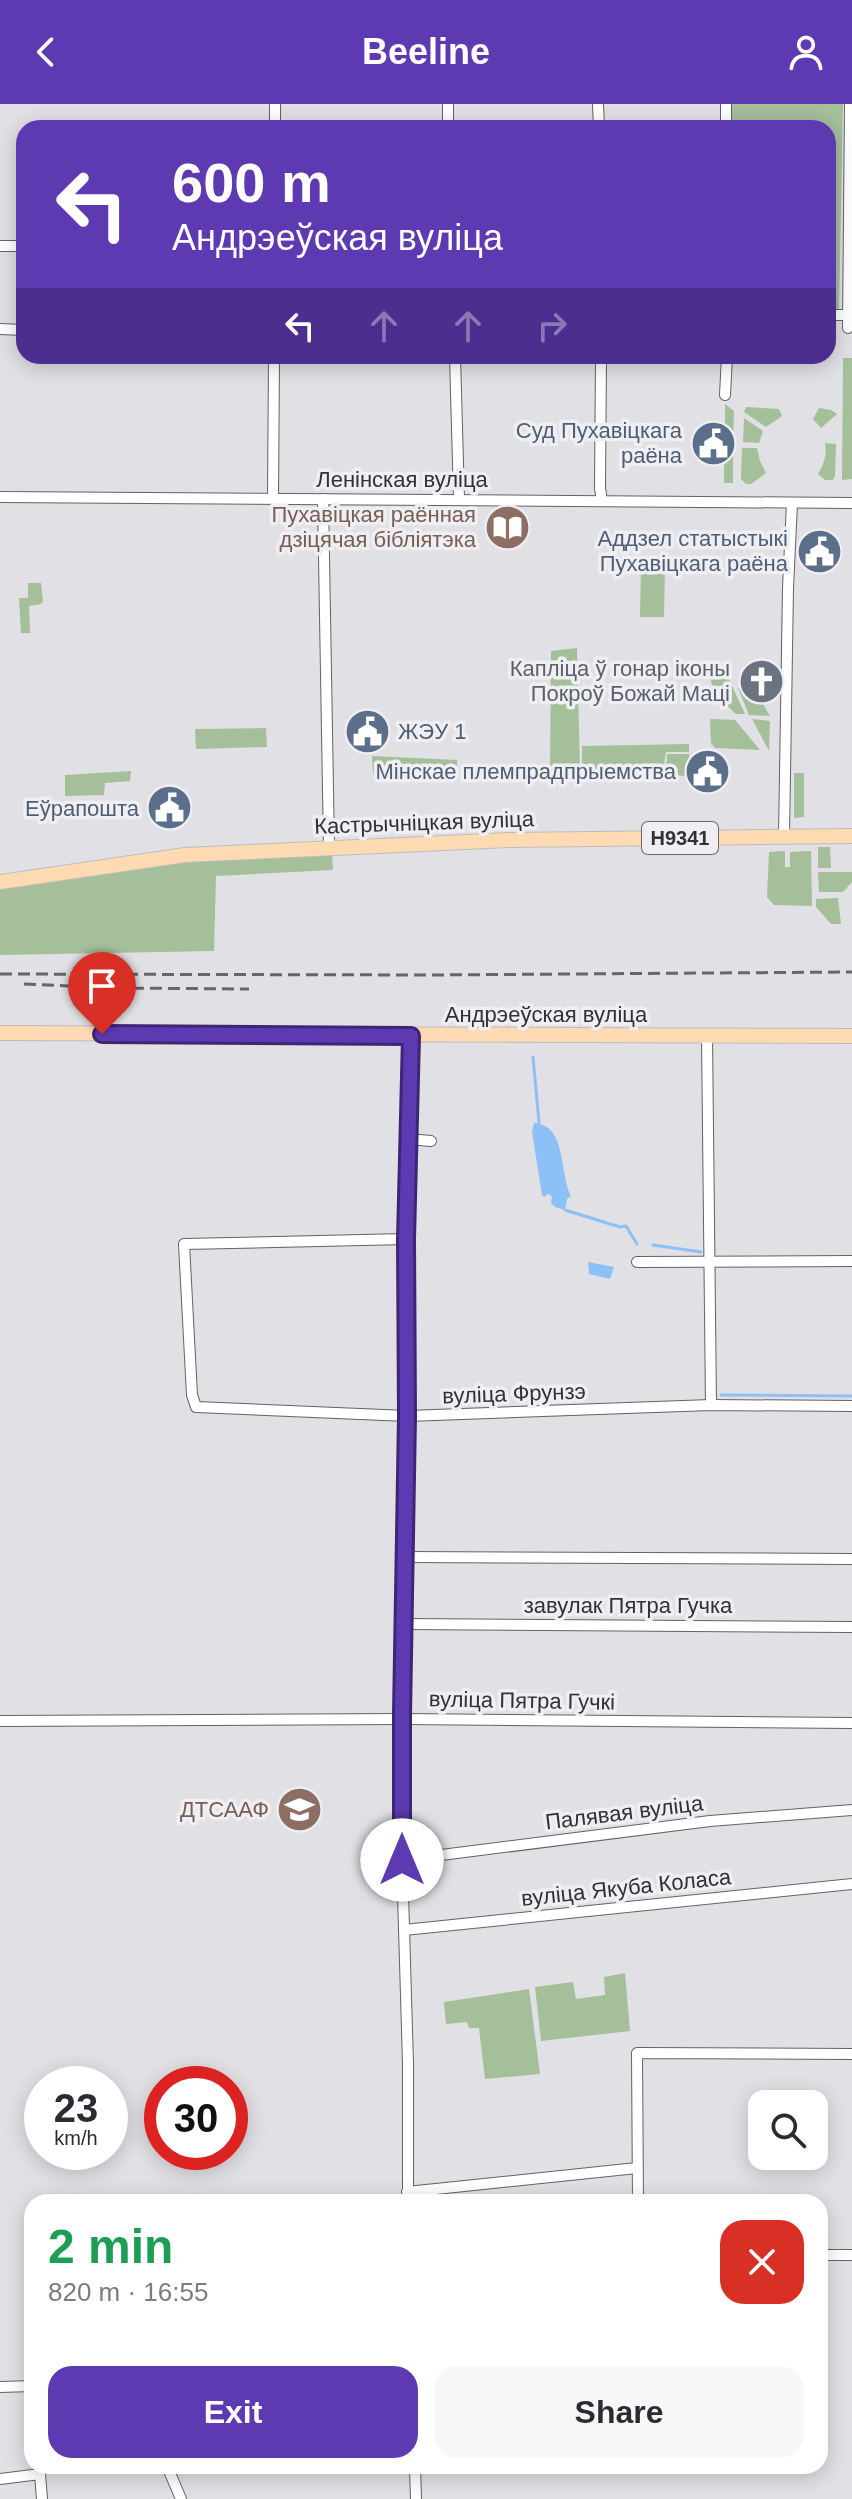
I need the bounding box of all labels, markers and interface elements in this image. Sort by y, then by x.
icon: back [24,30,68,74]
icon: person [784,30,828,74]
text: Beeline [362,31,490,72]
text: 600 m [172,151,331,214]
icon: left [40,152,144,256]
text: Андрэеўская вуліца [172,217,503,258]
icon: left [278,304,322,348]
icon: ahead [362,304,406,348]
icon: ahead [446,304,490,348]
icon: right [530,304,574,348]
place label: Суд Пухавіцкага раёна [516,418,683,468]
public building icon: Суд Пухавіцкага раёна [689,419,737,467]
street label: Ленінская вуліца [316,467,489,492]
place label: Пухавіцкая раённая дзіцячая бібліятэка [272,502,477,552]
library icon: Пухавіцкая раённая дзіцячая бібліятэка [483,503,531,551]
place label: Аддзел статыстыкі Пухавіцкага раёна [597,526,789,576]
public building icon: Аддзел статыстыкі Пухавіцкага раёна [795,527,843,575]
place label: Капліца ў гонар іконы Покроў Божай Маці [510,656,730,706]
church icon: Капліца ў гонар іконы Покроў Божай Маці [737,657,785,705]
public building icon: ЖЭУ 1 [343,707,391,755]
place label: ЖЭУ 1 [398,719,466,744]
public building icon: Мінскае племпрадпрыемства [683,747,731,795]
place label: Мінскае племпрадпрыемства [376,759,677,784]
public building icon: Еўрапошта [146,784,194,832]
place label: Еўрапошта [25,796,140,821]
street label: Кастрычніцкая вуліца [314,806,535,839]
road number: Н9341 [642,822,718,854]
pin [68,952,136,1034]
icon: arrive [80,964,124,1008]
street label: Андрэеўская вуліца [445,1002,648,1027]
street label: вуліца Фрунзэ [442,1379,586,1408]
street label: завулак Пятра Гучка [524,1593,733,1618]
street label: вуліца Пятра Гучкі [429,1686,615,1715]
school or university icon: ДТСААФ [276,1785,324,1833]
street label: Палявая вуліца [544,1790,705,1835]
place label: ДТСААФ [180,1797,269,1822]
position arrow [360,1818,444,1902]
street label: вуліца Якуба Коласа [520,1864,733,1911]
speed limit sign: 30 [144,2066,248,2170]
text: 23 [54,2086,98,2130]
map controls [748,2090,828,2170]
button: search [748,2090,828,2170]
text: km/h [54,2127,98,2149]
text: 2 min [48,2220,173,2273]
button: close [720,2220,804,2304]
text: 820 m · 16:55 [48,2277,208,2307]
button: Exit [48,2366,418,2458]
button: Share [434,2366,804,2458]

